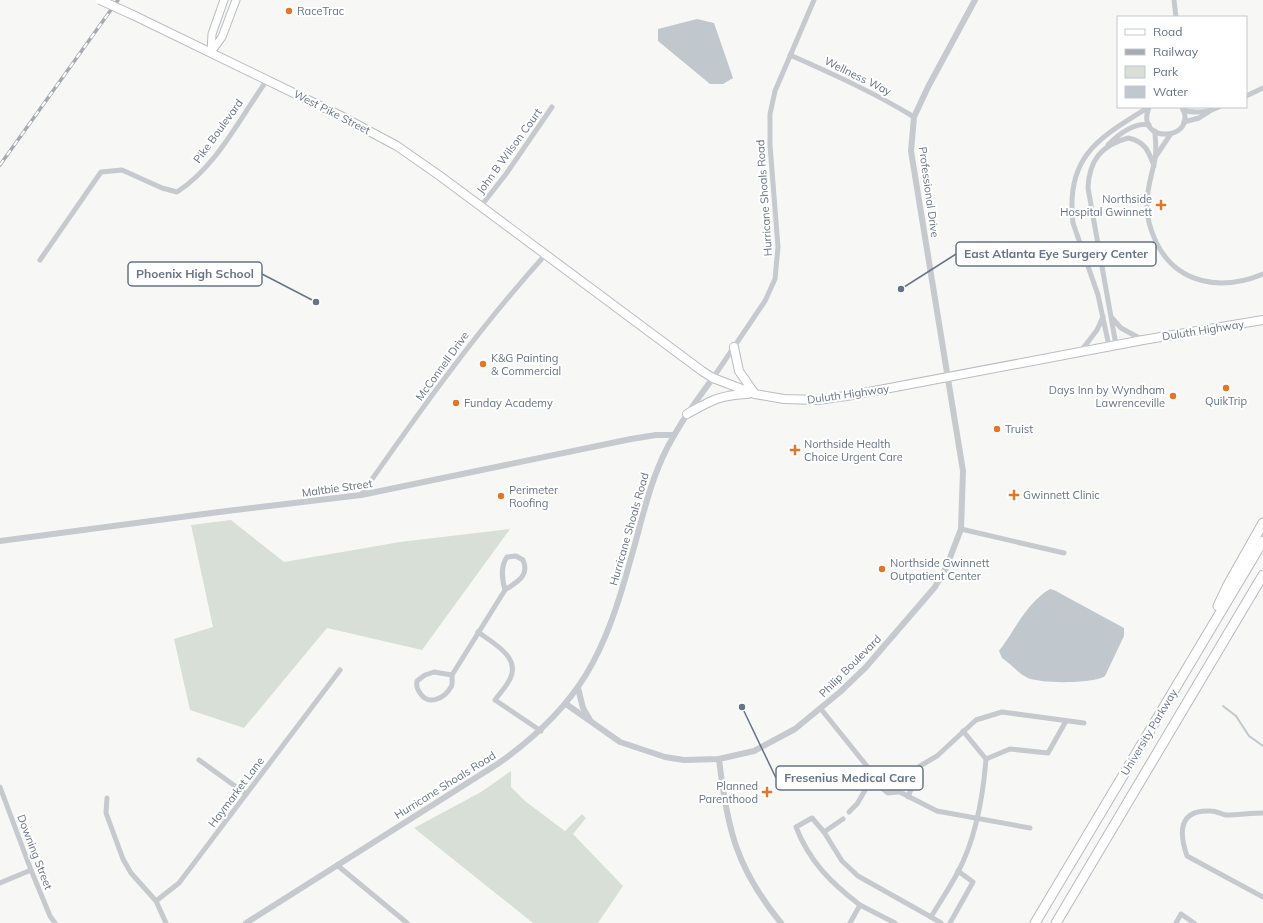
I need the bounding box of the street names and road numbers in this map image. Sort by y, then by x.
street label: Wellness Way [822,54,894,98]
street label: West Pike Street [291,87,373,137]
street label: Pike Boulevard [190,96,246,166]
street label: John B Wilson Court [473,105,545,197]
street label: Hurricane Shoals Road [753,139,775,257]
street label: Professional Drive [916,146,942,238]
street label: Duluth Highway [1161,317,1245,343]
street label: McConnell Drive [412,329,472,403]
street label: Duluth Highway [806,381,890,407]
street label: Hurricane Shoals Road [606,471,652,587]
street label: Maltbie Street [301,476,373,500]
street label: Philip Boulevard [816,632,884,700]
street label: University Parkway [1118,686,1180,778]
street label: Hurricane Shoals Road [392,748,498,822]
street label: Haymarket Lane [205,754,267,830]
street label: Downing Street [14,812,56,892]

